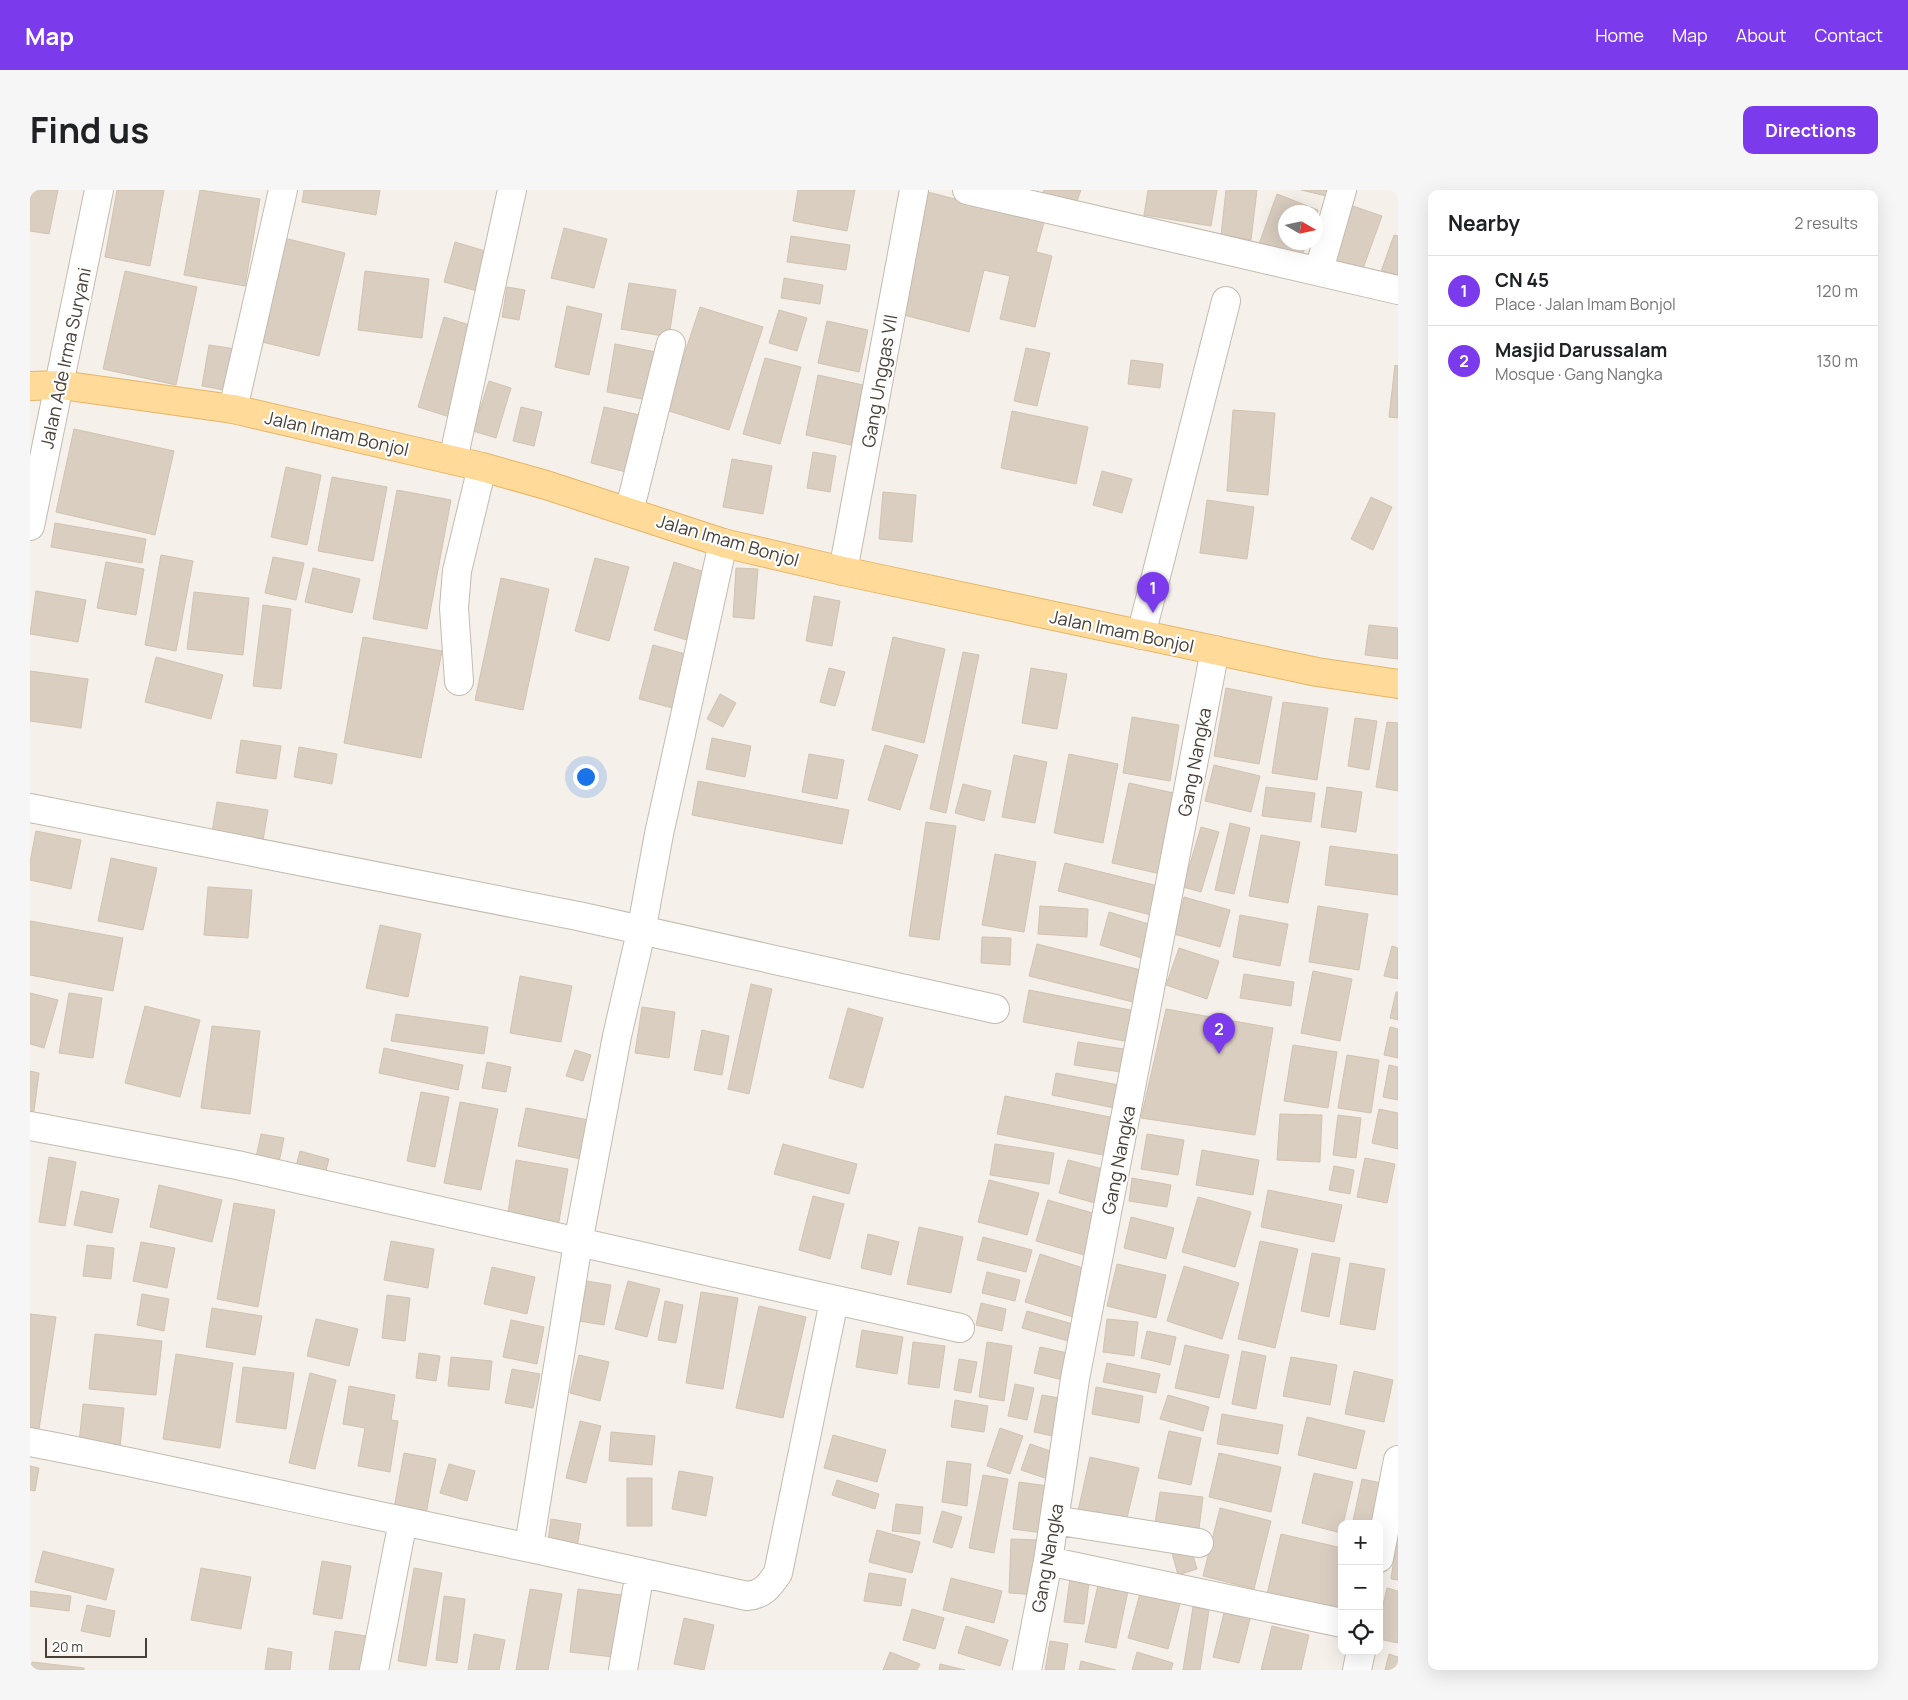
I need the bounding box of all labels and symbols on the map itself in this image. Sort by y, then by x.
north arrow [1278,205,1323,250]
street label: Jalan Ade Irma Suryani [34,265,96,451]
street label: Gang Unggas VII [855,313,903,449]
street label: Jalan Imam Bonjol [263,405,411,461]
street label: Jalan Imam Bonjol [654,508,802,572]
pin: 1 [1137,572,1169,613]
street label: Jalan Imam Bonjol [1048,604,1196,658]
street label: Gang Nangka [1172,706,1216,818]
your location [573,764,599,790]
pin: 2 [1203,1013,1235,1054]
street label: Gang Nangka [1096,1104,1140,1216]
street label: Gang Nangka [1026,1502,1068,1614]
scale bar [45,1635,148,1658]

